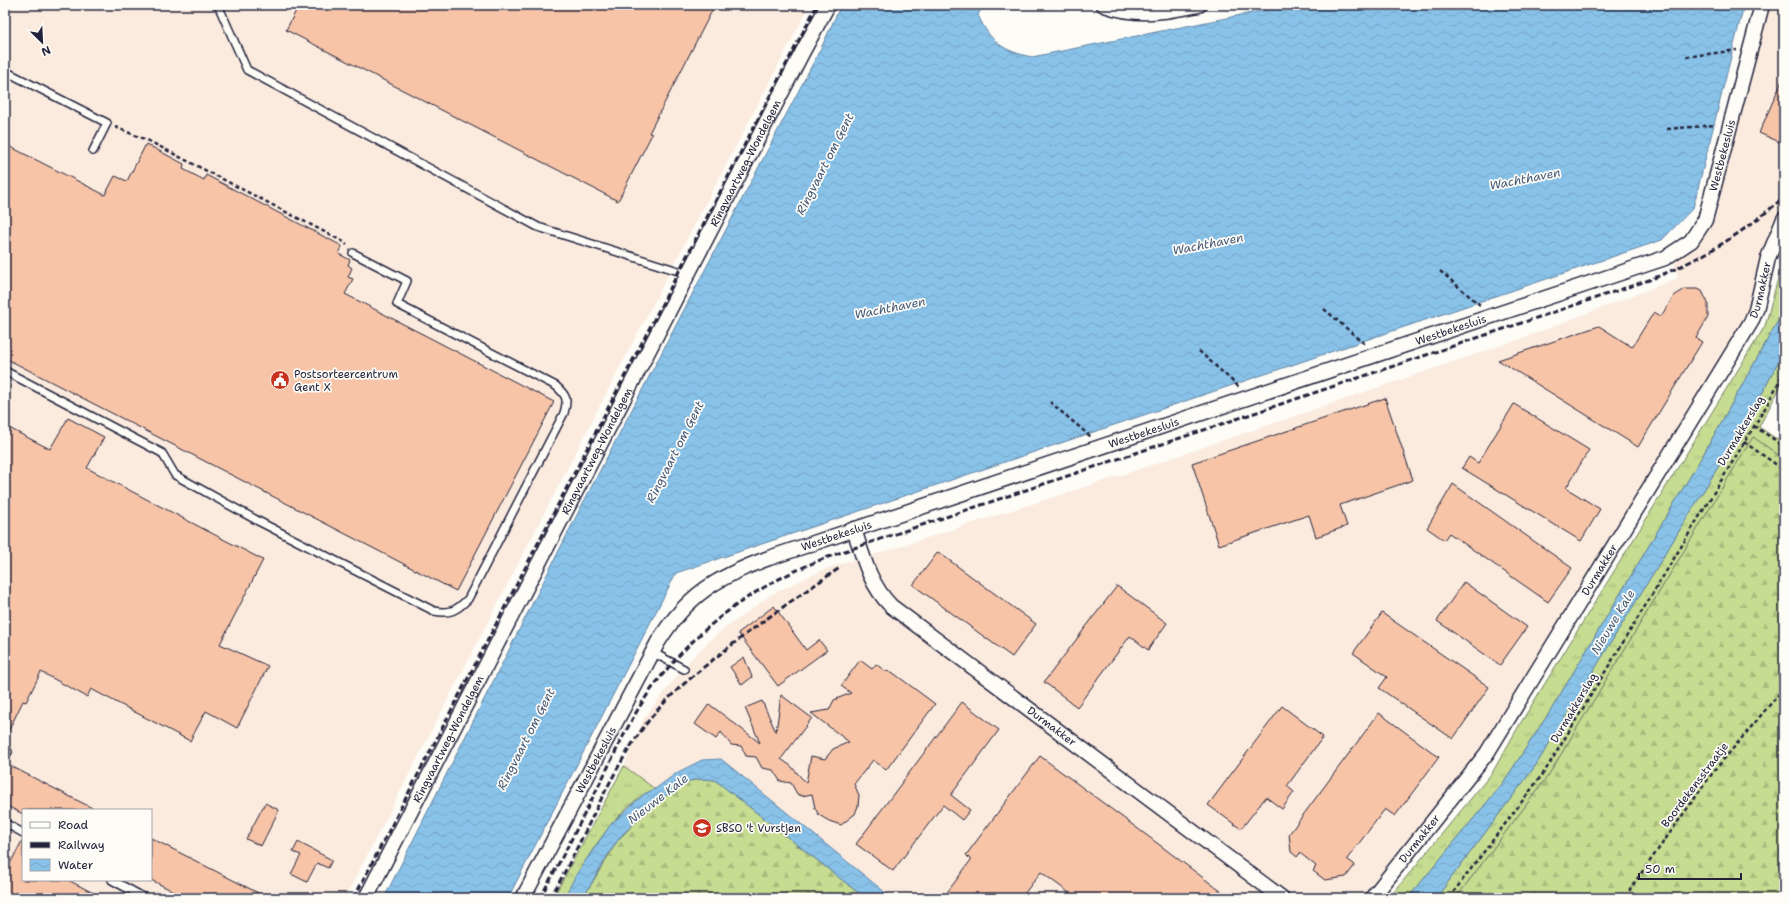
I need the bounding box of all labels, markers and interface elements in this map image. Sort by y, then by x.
north arrow [22,22,62,62]
text: N [39,42,53,59]
street label: Ringvaartweg-Wondelgem [706,97,784,229]
water label: Ringvaart om Gent [792,110,858,218]
street label: Westbekesluis [1705,118,1739,193]
water label: Wachthaven [1488,164,1562,194]
water label: Wachthaven [1171,229,1245,259]
street label: Durmakker [1746,260,1774,321]
water label: Wachthaven [853,293,927,323]
street label: Westbekesluis [1413,311,1488,349]
place label: Postsorteercentrum Gent X [294,367,398,395]
public building icon: Postsorteercentrum Gent X [269,369,291,391]
street label: Ringvaartweg-Wondelgem [558,384,636,517]
street label: Durmakkerslag [1714,393,1768,469]
water label: Ringvaart om Gent [642,398,708,506]
street label: Westbekesluis [1106,414,1181,451]
street label: Westbekesluis [799,517,874,554]
street label: Durmakker [1578,541,1621,598]
water label: Nieuwe Kale [1587,587,1639,657]
street label: Durmakkerslag [1547,670,1601,746]
street label: Ringvaartweg-Wondelgem [409,672,487,805]
water label: Ringvaart om Gent [493,685,559,793]
street label: Durmakker [1024,703,1079,749]
street label: Westbekesluis [572,724,620,796]
street label: Boordekensstraatje [1658,739,1732,831]
water label: Nieuwe Kale [624,770,692,828]
legend [22,809,152,881]
street label: Durmakker [1395,811,1443,866]
text: Road [58,817,89,833]
school or university icon: SBSO 't Vurstjen [691,817,713,839]
place label: SBSO 't Vurstjen [716,821,801,836]
text: Railway [58,837,105,853]
scale bar [1639,855,1741,881]
text: Water [58,857,94,873]
text: 50 m [1645,861,1675,877]

